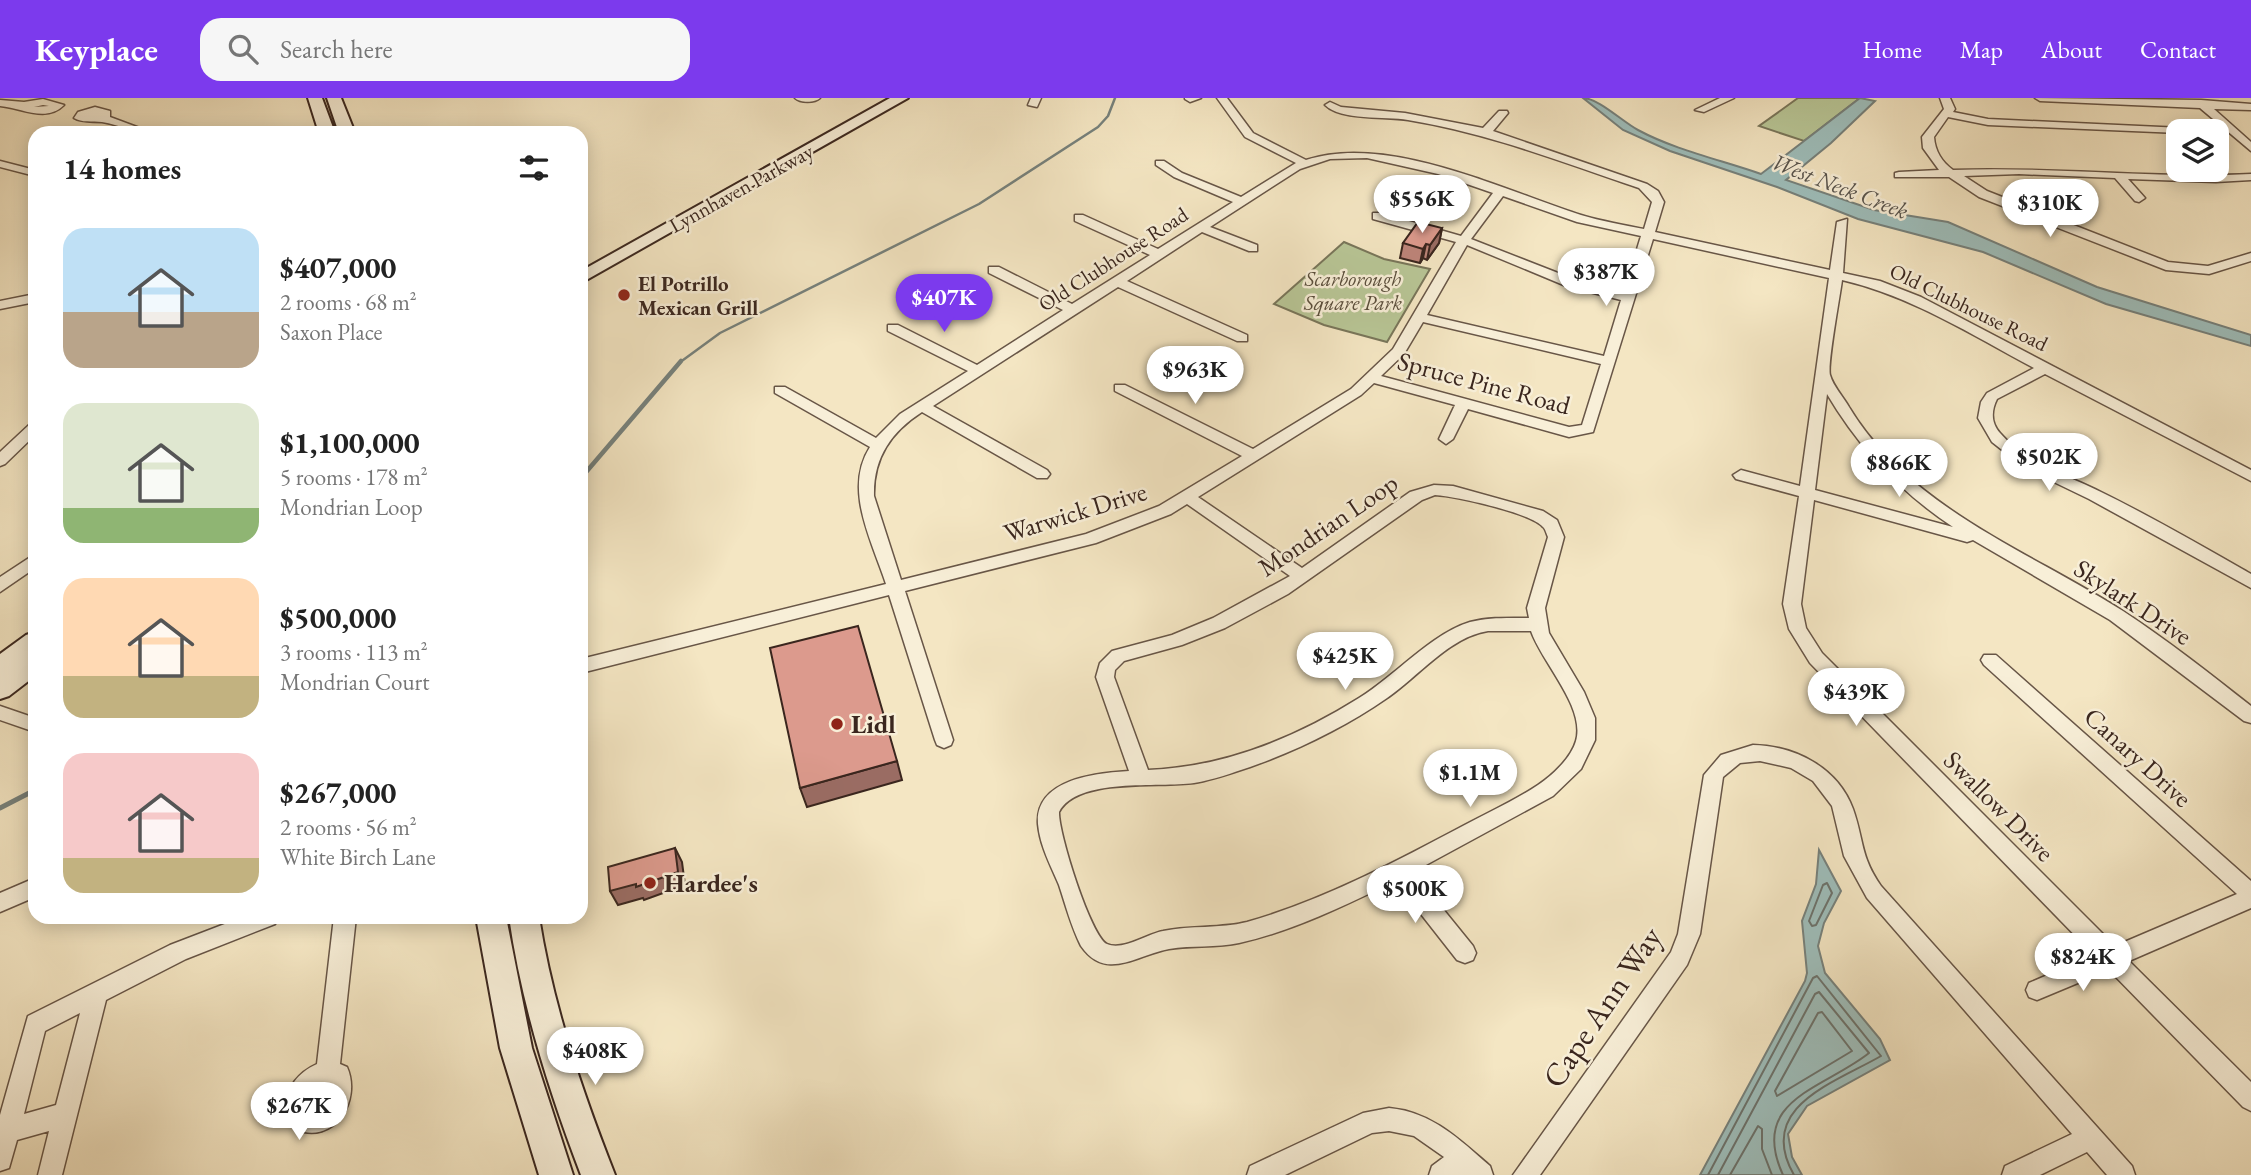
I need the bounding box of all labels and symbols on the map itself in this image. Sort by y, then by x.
street label: Lynnhaven Parkway [664,137,819,239]
water label: West Neck Creek [1768,146,1913,226]
pin: $556K [1373,176,1471,235]
pin: $310K [2001,180,2099,239]
street label: Old Clubhouse Road [1033,200,1193,317]
pin: $387K [1557,248,1655,308]
street label: Old Clubhouse Road [1885,257,2053,357]
park label: Scarborough Square Park [1303,265,1402,317]
place label: El Potrillo Mexican Grill [638,270,758,321]
pin: $407K [895,274,993,334]
marker: El Potrillo Mexican Grill [616,287,632,303]
street label: Spruce Pine Road [1394,344,1575,423]
pin: $963K [1146,346,1244,406]
pin: $502K [2000,434,2098,493]
pin: $866K [1850,440,1948,499]
street label: Mondrian Loop [1252,466,1404,584]
street label: Warwick Drive [999,474,1151,550]
street label: Skylark Drive [2068,551,2198,653]
pin: $425K [1296,632,1394,692]
pin: $439K [1807,668,1905,728]
street label: Canary Drive [2077,700,2199,814]
place label: Lidl [851,707,896,741]
marker: Lidl [829,716,845,732]
street label: Swallow Drive [1936,743,2062,869]
pin: $1.1M [1421,750,1519,809]
place label: Hardee's [664,866,758,900]
pin: $500K [1366,866,1464,925]
marker: Hardee's [642,875,658,891]
street label: Cape Ann Way [1533,917,1672,1096]
pin: $824K [2034,934,2132,993]
pin: $408K [546,1028,644,1087]
pin: $267K [250,1082,348,1142]

